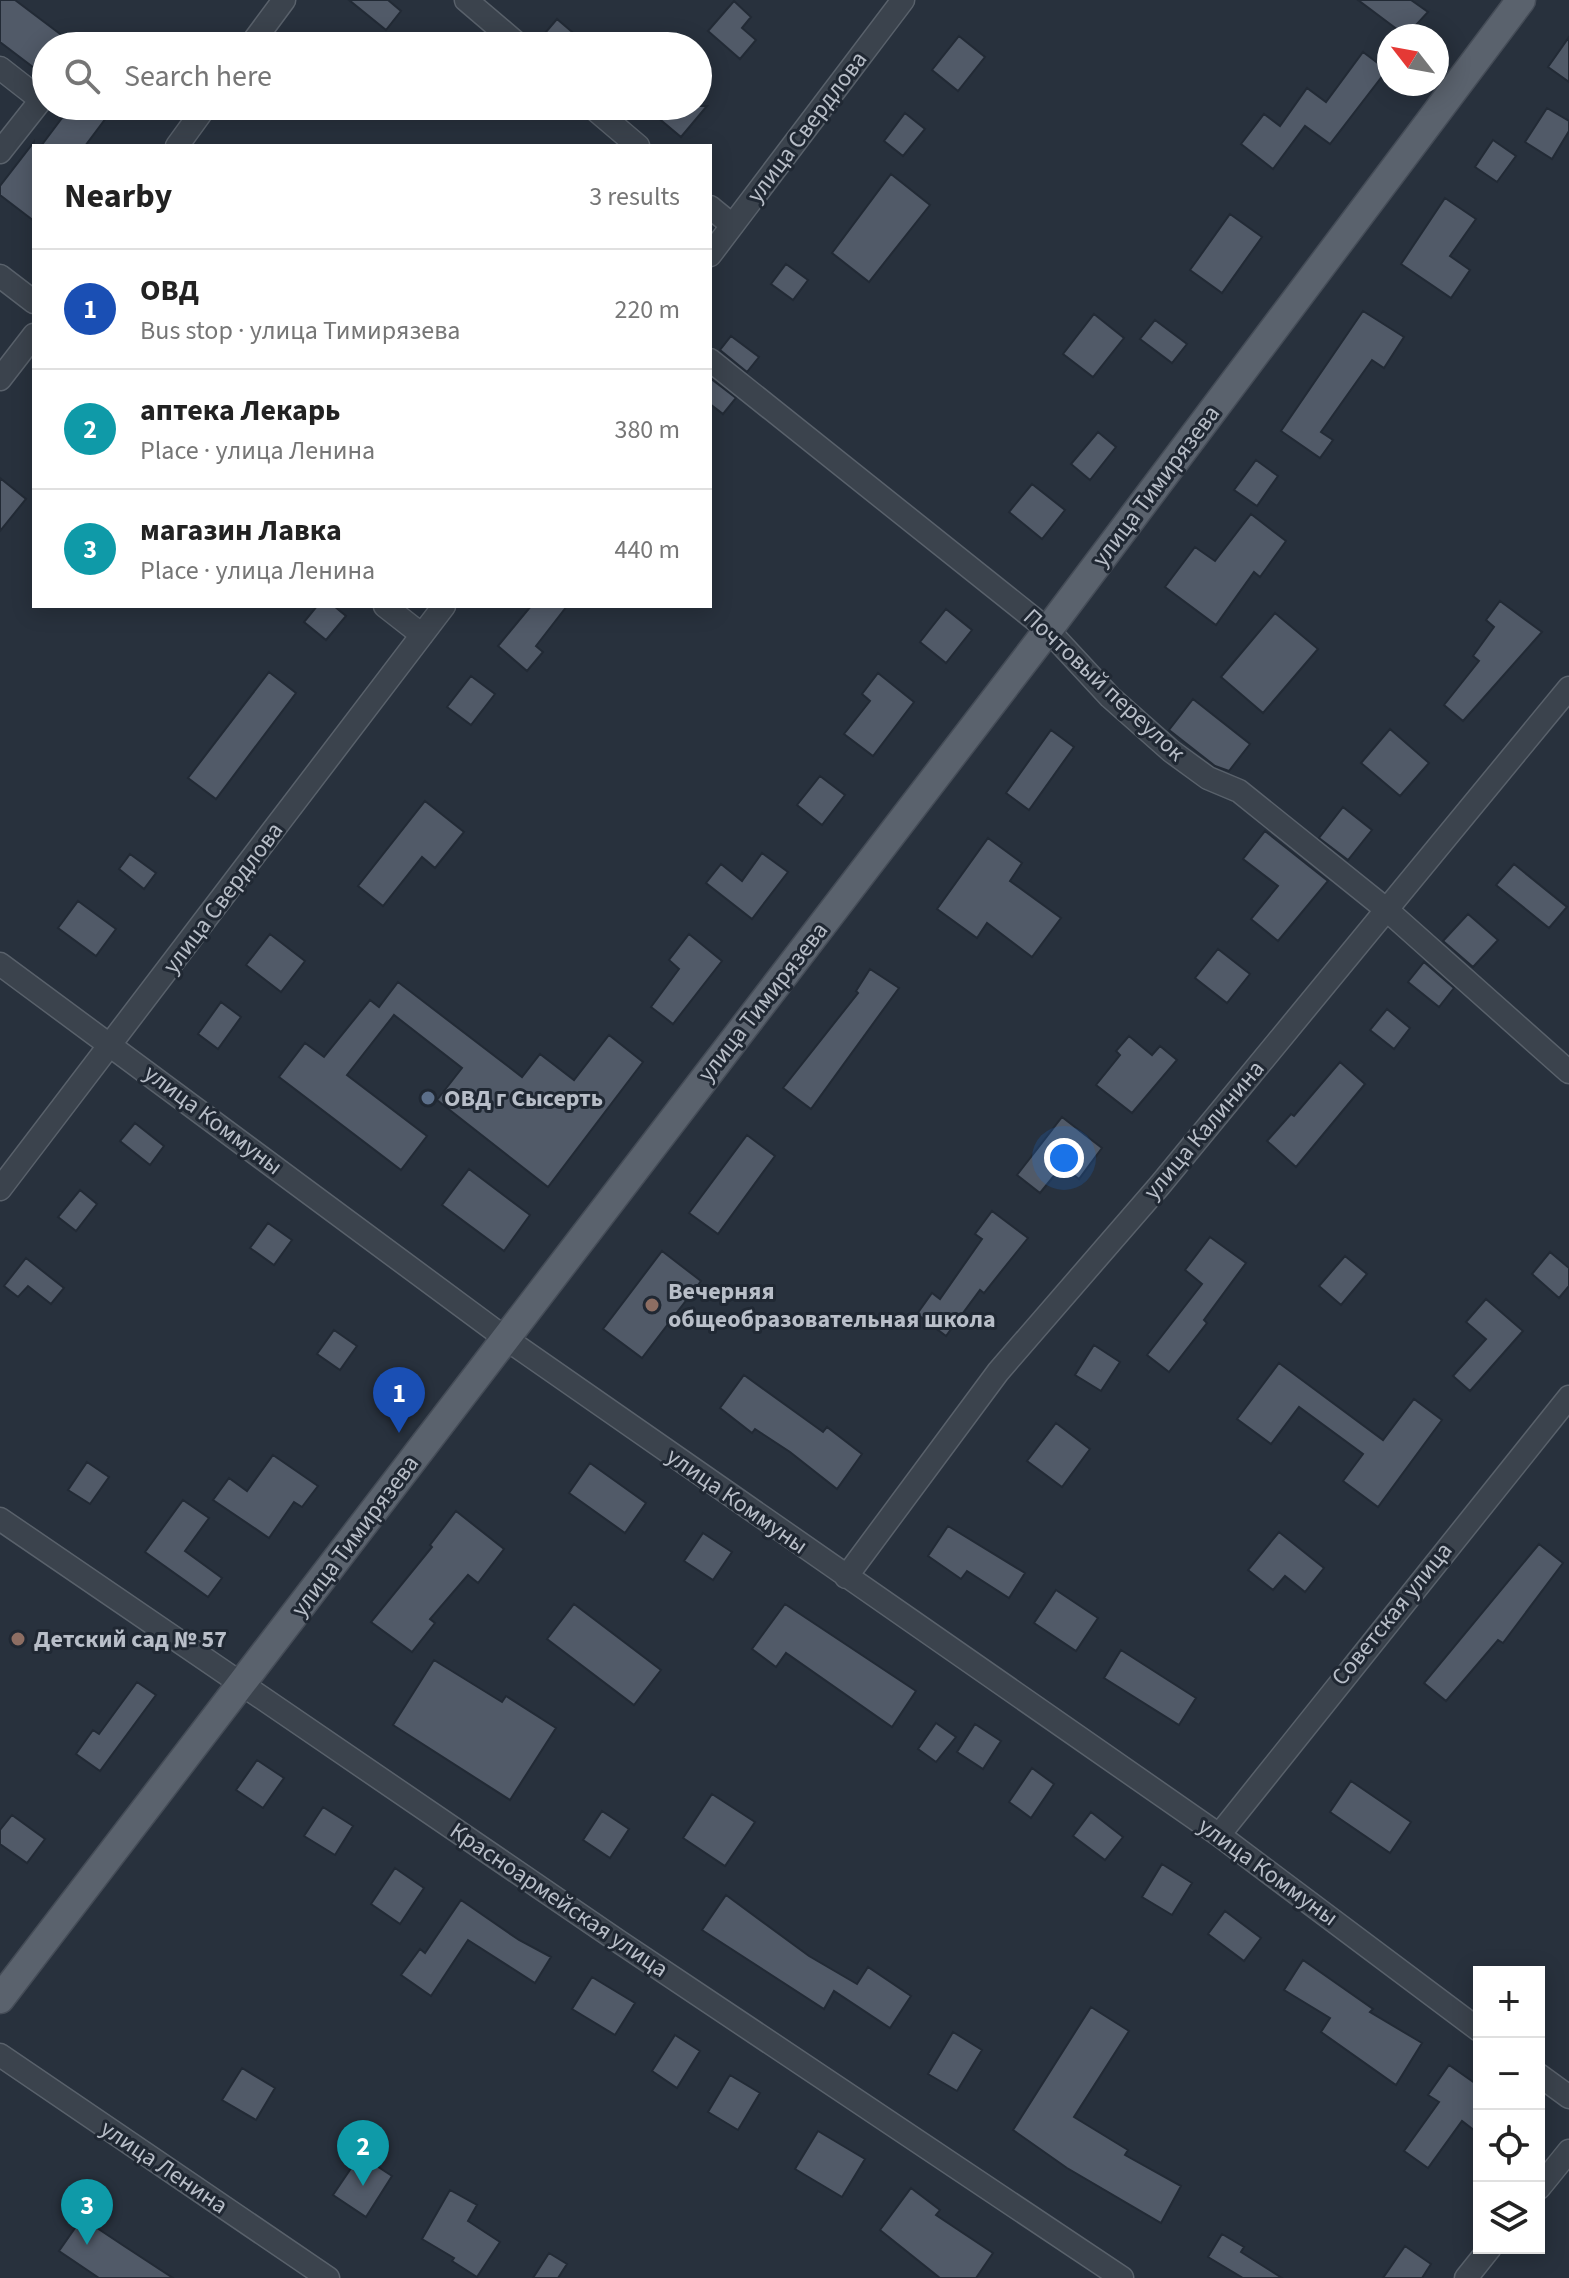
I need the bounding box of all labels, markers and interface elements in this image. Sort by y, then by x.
north arrow [1377,24,1449,96]
search box [32,32,712,120]
street label: улица Свердлова [738,44,876,210]
icon: search [60,54,104,98]
text: Search here [124,55,272,98]
text: Nearby [64,172,172,221]
text: 3 results [589,178,680,215]
text: ОВД [140,269,199,312]
text: 1 [83,291,97,328]
text: 220 m [614,291,680,328]
text: Bus stop · улица Тимирязева [140,312,460,349]
text: аптека Лекарь [140,389,341,432]
street label: улица Тимирязева [1083,398,1229,574]
text: 2 [83,411,97,448]
text: 380 m [614,411,680,448]
text: Place · улица Ленина [140,432,375,469]
text: магазин Лавка [140,509,342,552]
text: 3 [83,531,97,568]
text: 440 m [614,531,680,568]
text: Place · улица Ленина [140,552,375,589]
street label: Почтовый переулок [1015,600,1193,770]
street label: улица Свердлова [154,815,292,981]
street label: улица Тимирязева [689,915,837,1089]
street label: улица Калинина [1135,1053,1273,1207]
street label: улица Коммуны [136,1056,290,1184]
place label: ОВД г Сысерть [444,1081,603,1116]
marker: ОВД г Сысерть [419,1089,437,1107]
your location [1044,1138,1084,1178]
place label: Вечерняя общеобразовательная школа [668,1274,996,1337]
marker: Вечерняя общеобразовательная школа [643,1296,661,1314]
pin: 1 [373,1367,425,1433]
street label: улица Коммуны [659,1439,815,1563]
street label: улица Тимирязева [282,1448,428,1624]
street label: Советская улица [1323,1535,1461,1693]
place label: Детский сад № 57 [34,1622,227,1657]
marker: Детский сад № 57 [9,1630,27,1648]
street label: улица Коммуны [1191,1809,1345,1935]
street label: Красноармейская улица [443,1814,675,1986]
map controls [1473,1966,1545,2254]
button: + [1473,1966,1545,2038]
button: − [1473,2038,1545,2110]
button: locate [1473,2110,1545,2182]
street label: улица Ленина [93,2111,235,2223]
pin: 2 [337,2120,389,2186]
pin: 3 [61,2179,113,2245]
button: layers [1473,2182,1545,2254]

